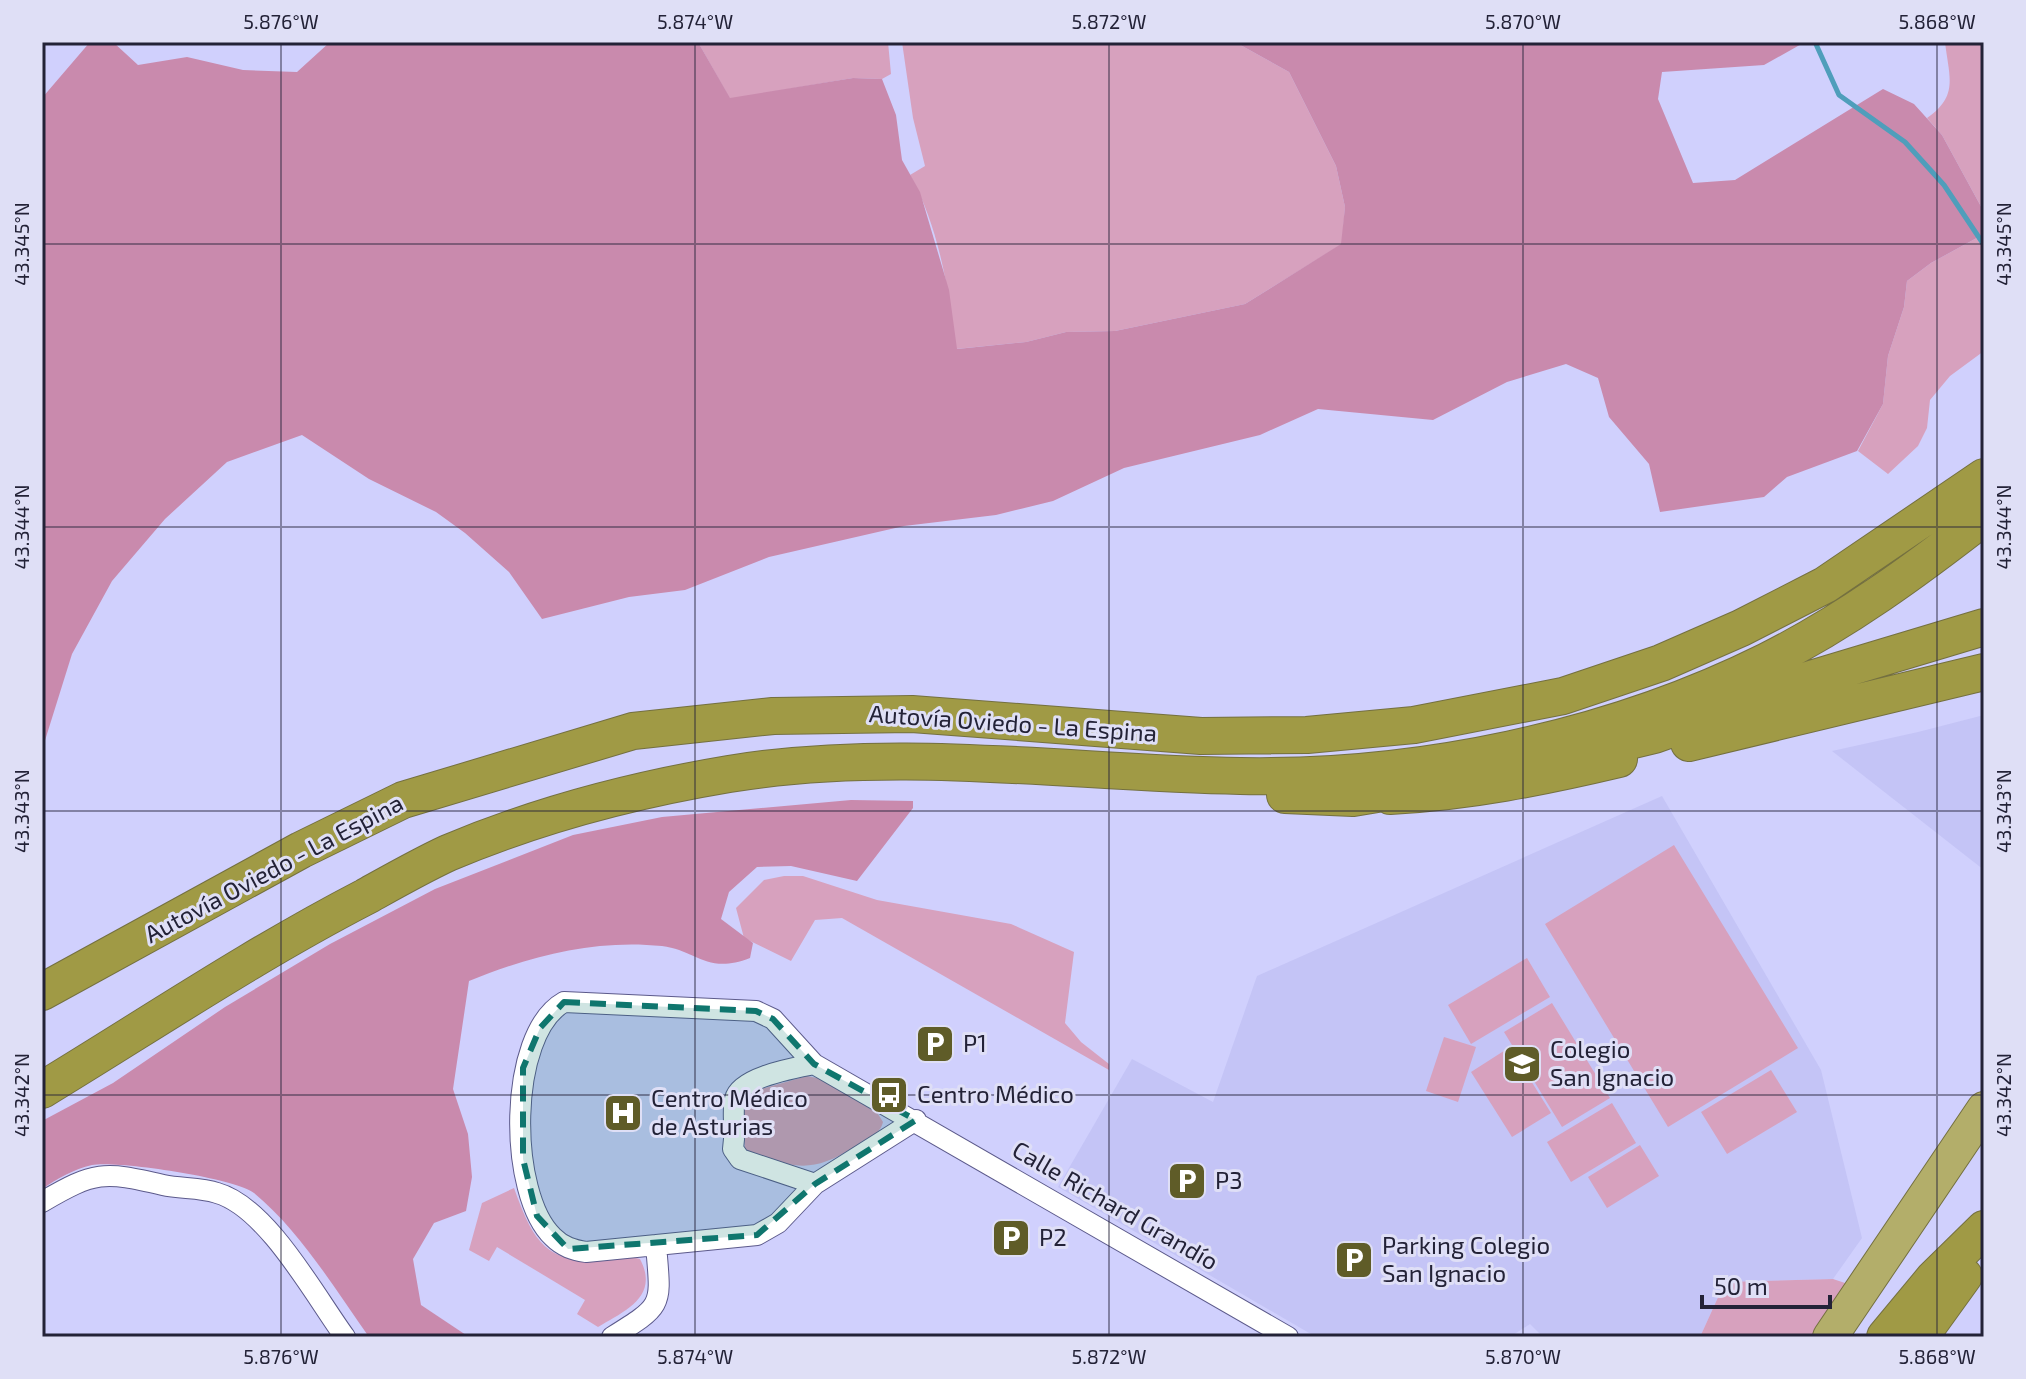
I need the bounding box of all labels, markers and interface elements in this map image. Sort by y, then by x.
text: 5.876°W [243,9,319,33]
text: 5.874°W [657,9,733,33]
text: 5.872°W [1071,9,1147,33]
text: 5.870°W [1485,9,1561,33]
text: 5.868°W [1898,9,1976,33]
text: 43.345°N [9,202,33,286]
text: 43.345°N [1991,202,2015,286]
text: 43.344°N [9,484,33,570]
text: 43.344°N [1991,484,2015,570]
street label: Autovía Oviedo - La Espina [868,698,1158,747]
text: 43.343°N [9,769,33,853]
text: 43.343°N [1991,769,2015,853]
street label: Autovía Oviedo - La Espina [139,787,407,948]
parking icon: P1 [914,1023,956,1065]
place label: P1 [963,1028,987,1057]
place label: Colegio San Ignacio [1550,1034,1674,1091]
school or university icon: Colegio San Ignacio [1501,1043,1543,1085]
text: 43.342°N [9,1053,33,1137]
text: 43.342°N [1991,1053,2015,1137]
bus stop icon: Centro Médico [868,1074,910,1116]
place label: Centro Médico [917,1079,1074,1108]
place label: Centro Médico de Asturias [651,1083,808,1140]
hospital icon: Centro Médico de Asturias [602,1092,644,1134]
street label: Calle Richard Grandío [1008,1134,1224,1275]
parking icon: P3 [1166,1160,1208,1202]
place label: P3 [1215,1165,1243,1194]
parking icon: P2 [990,1217,1032,1259]
place label: P2 [1039,1222,1067,1251]
place label: Parking Colegio San Ignacio [1382,1230,1550,1287]
parking icon: Parking Colegio San Ignacio [1333,1239,1375,1281]
scale bar [1702,1259,1830,1309]
text: 50 m [1714,1271,1768,1300]
text: 5.876°W [243,1344,319,1368]
text: 5.874°W [657,1344,733,1368]
text: 5.872°W [1071,1344,1147,1368]
text: 5.870°W [1485,1344,1561,1368]
text: 5.868°W [1898,1344,1976,1368]

